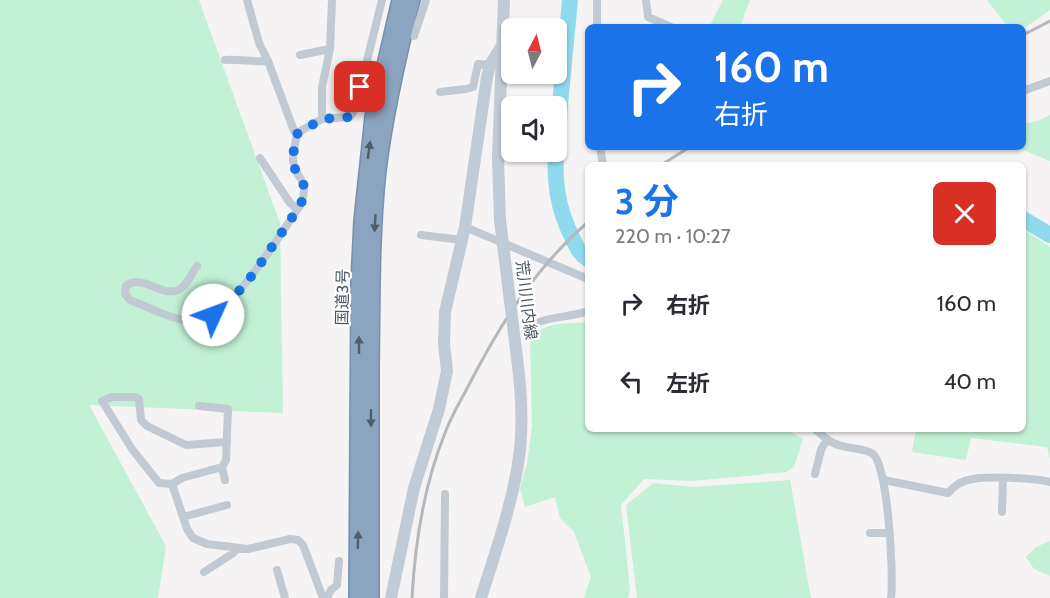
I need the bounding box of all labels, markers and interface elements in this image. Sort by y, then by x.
north arrow [501,18,567,84]
map controls [501,18,567,162]
text: 160 m [714,41,829,93]
icon: right [615,48,693,126]
pin [334,61,385,112]
icon: arrive [343,70,376,103]
button: sound [501,96,567,162]
text: 右折 [714,98,768,131]
one-way arrow [364,140,373,159]
text: 3 分 [615,179,679,223]
button: close [933,182,996,245]
one-way arrow [370,213,379,232]
text: 220 m · 10:27 [615,224,731,248]
street label: 荒川川内線 [512,259,541,341]
street label: 国道3号 [333,269,352,325]
position arrow [181,283,245,347]
icon: right [615,287,648,320]
text: 160 m [937,290,996,317]
text: 右折 [666,292,710,319]
one-way arrow [354,335,364,354]
icon: left [615,365,648,398]
text: 40 m [944,368,996,395]
text: 左折 [666,370,710,397]
one-way arrow [366,408,376,427]
one-way arrow [353,530,363,549]

